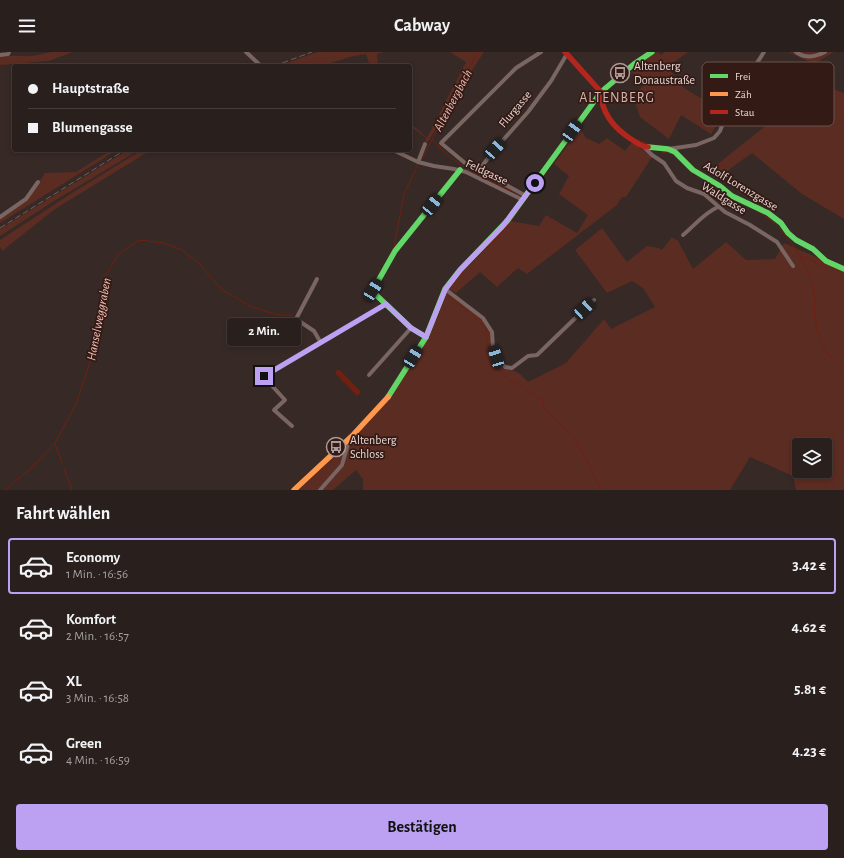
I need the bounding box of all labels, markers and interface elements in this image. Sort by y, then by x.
icon: menu [16,15,38,37]
icon: heart [806,15,828,37]
text: Cabway [394,17,450,35]
place label: Altenberg Donaustraße [634,60,695,86]
bus stop icon: Altenberg Donaustraße [609,62,631,84]
legend [702,62,834,126]
water label: Altenbergbach [431,68,475,135]
text: Frei [735,71,751,82]
text: Hauptstraße [52,81,129,96]
street label: Flurgasse [496,88,534,130]
text: Zäh [735,89,752,100]
district label: ALTENBERG [579,91,655,105]
text: Stau [735,107,755,118]
car [560,118,584,144]
text: Blumengasse [52,120,133,135]
car [483,136,507,162]
street label: Feldgasse [464,157,510,187]
street label: Adolf Lorenzgasse [702,159,780,213]
route start [526,174,544,192]
street label: Waldgasse [699,180,749,216]
car [420,192,444,218]
water label: Hanselweggraben [85,277,114,362]
car [362,277,384,303]
car [571,296,597,322]
callout: 2 Min. [227,318,301,346]
text: 2 Min. [248,325,280,338]
car [402,344,424,370]
car [487,344,505,370]
route end [255,367,273,385]
place label: Altenberg Schloss [350,434,397,460]
bus stop icon: Altenberg Schloss [325,436,347,458]
map controls [792,438,832,478]
button: layers [792,438,832,478]
text: Fahrt wählen [16,505,110,523]
icon: car [18,548,54,584]
text: Economy [66,550,120,565]
text: 3.42 € [792,558,826,573]
text: 1 Min. · 16:56 [66,568,128,581]
icon: car [18,610,54,646]
text: Komfort [66,612,116,627]
text: 4.62 € [791,620,826,635]
text: 2 Min. · 16:57 [66,630,129,643]
icon: car [18,672,54,708]
text: XL [66,674,82,689]
text: 5.81 € [794,682,826,697]
text: 3 Min. · 16:58 [66,692,129,705]
icon: car [18,734,54,770]
text: Green [66,736,102,751]
text: 4.23 € [792,744,826,759]
text: 4 Min. · 16:59 [66,754,130,767]
button: Bestätigen [16,804,828,850]

